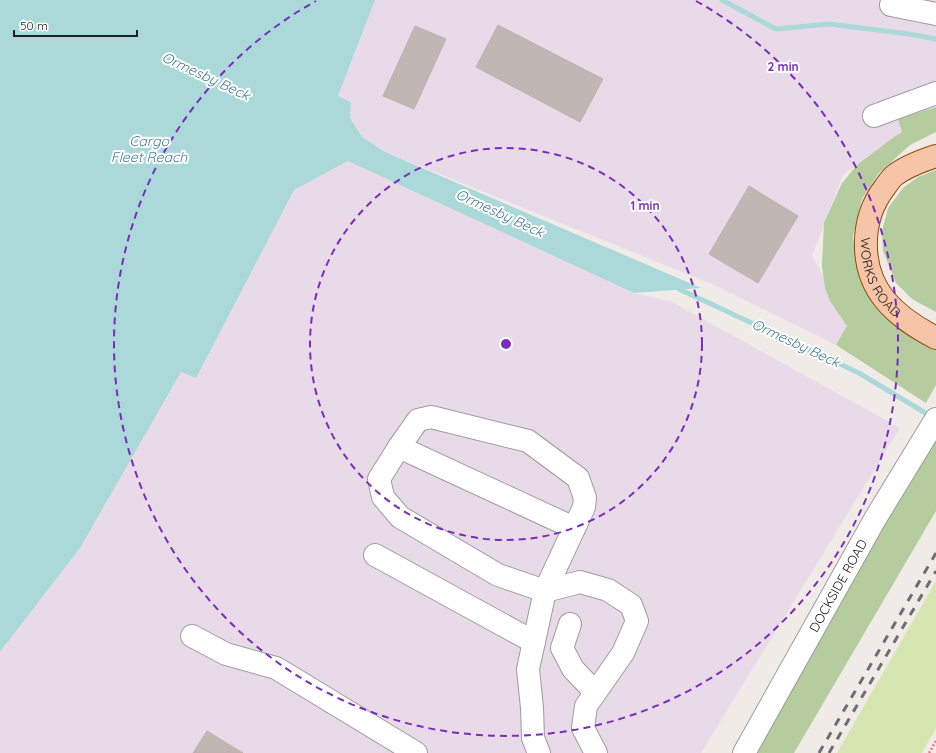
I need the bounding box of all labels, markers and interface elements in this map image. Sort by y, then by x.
scale bar [14,12,137,38]
text: 50 m [20,18,48,33]
water label: Ormesby Beck [159,48,254,105]
text: 2 min [767,59,799,74]
water label: Cargo Fleet Reach [111,132,188,166]
water label: Ormesby Beck [453,185,548,242]
text: 1 min [630,198,660,213]
street label: WORKS ROAD [858,237,904,320]
water label: Ormesby Beck [749,315,844,372]
centre of rings [499,337,513,351]
street label: DOCKSIDE ROAD [805,536,870,635]

